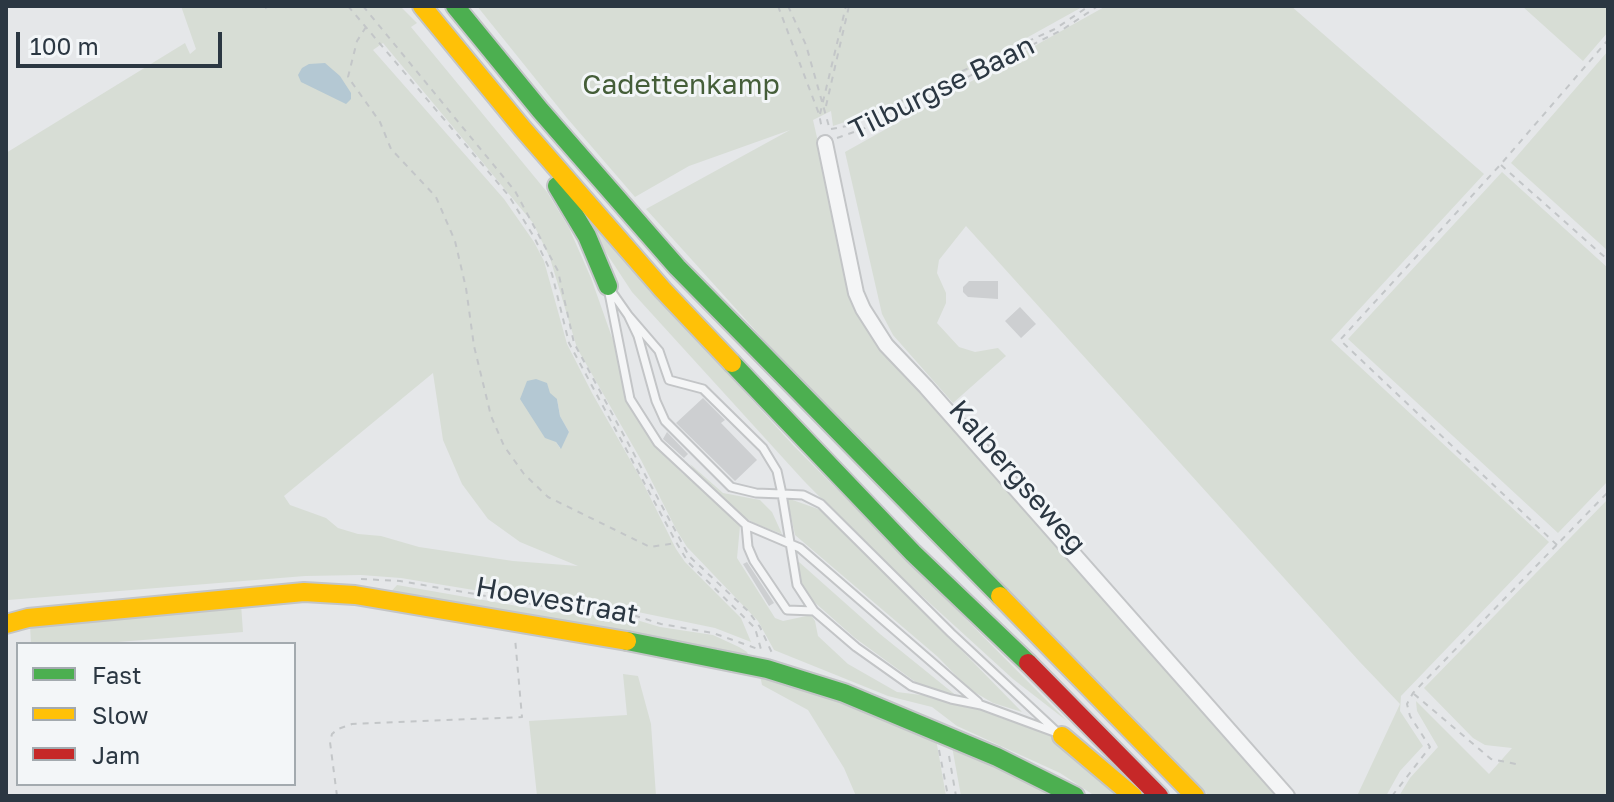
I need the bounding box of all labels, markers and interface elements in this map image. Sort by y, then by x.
scale bar [20,16,226,66]
street label: Tilburgse Baan [844,29,1040,147]
text: 100 m [30,31,99,60]
park label: Cadettenkamp [582,68,780,102]
street label: Kalbergseweg [941,394,1093,560]
street label: Hoevestraat [473,570,641,632]
legend [16,642,296,786]
text: Fast [92,660,142,689]
text: Slow [92,700,148,729]
text: Jam [92,740,140,769]

